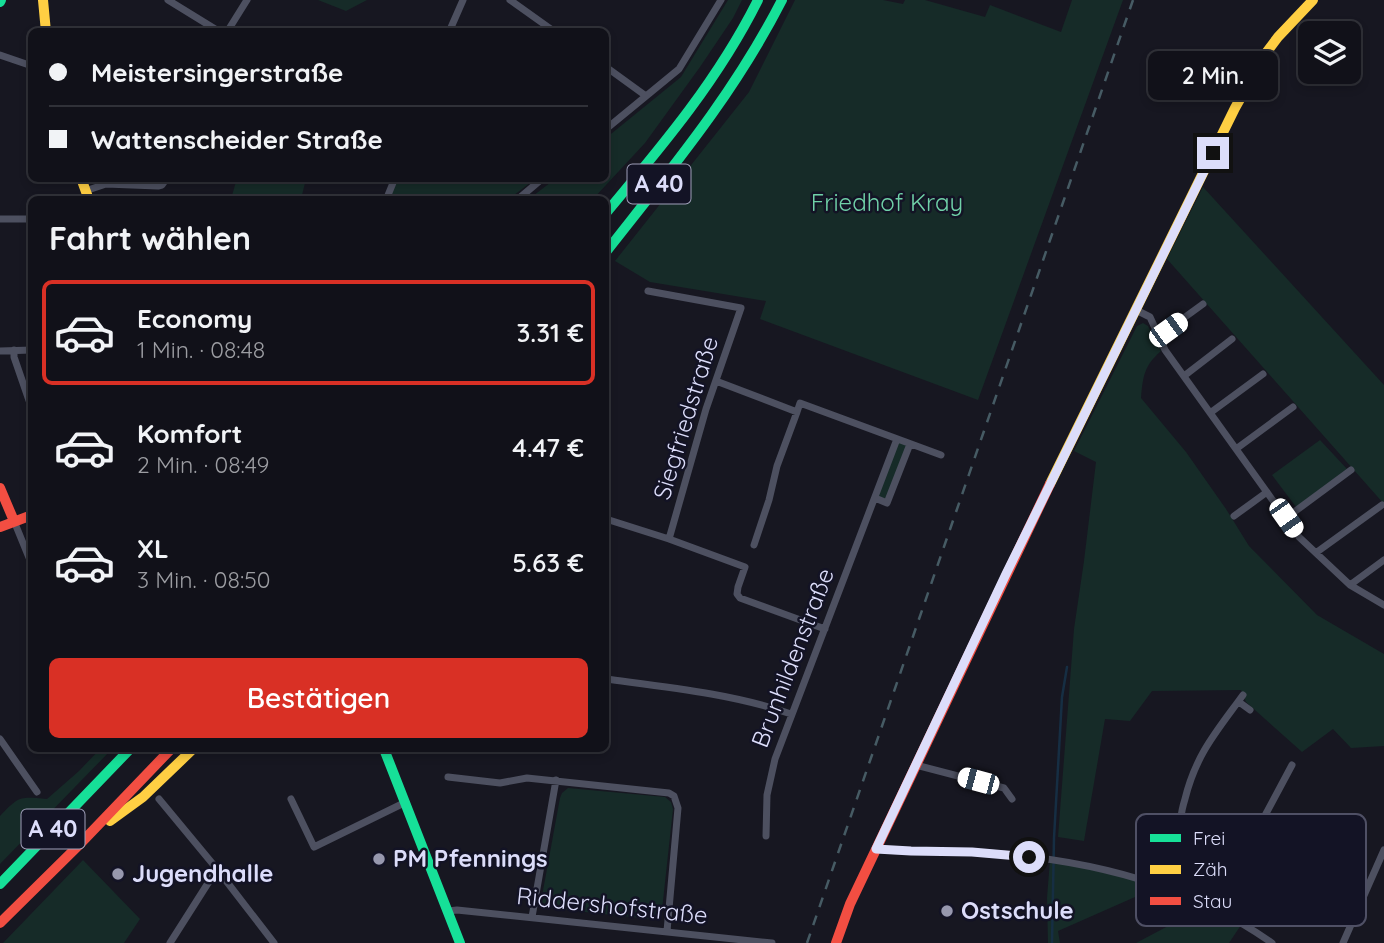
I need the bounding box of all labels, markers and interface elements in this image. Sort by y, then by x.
map controls [1298,21,1361,84]
button: layers [1298,21,1361,84]
callout: 2 Min. [1148,52,1278,100]
text: Meistersingerstraße [91,56,343,89]
text: 2 Min. [1182,61,1244,90]
text: Wattenscheider Straße [91,123,383,156]
route end [1197,137,1229,169]
road number: A 40 [628,164,690,204]
park label: Friedhof Kray [811,187,963,217]
text: Fahrt wählen [49,218,251,258]
icon: car [53,301,116,364]
text: Economy [137,302,252,335]
car [1145,309,1192,351]
text: 3.31 € [517,316,584,349]
street label: Siegfriedstraße [646,332,724,503]
text: 1 Min. · 08:48 [137,335,265,364]
icon: car [53,416,116,479]
text: Komfort [137,417,242,450]
text: 4.47 € [512,431,584,464]
text: 2 Min. · 08:49 [137,450,269,479]
car [1266,495,1307,541]
icon: car [53,531,116,594]
text: XL [137,532,169,565]
text: 5.63 € [512,546,584,579]
street label: Brunhildenstraße [744,564,840,751]
text: 3 Min. · 08:50 [137,565,270,594]
button: Bestätigen [49,658,588,738]
car [955,765,1002,797]
road number: A 40 [22,810,84,848]
legend [1136,814,1366,926]
text: Frei [1193,826,1225,850]
route start [1013,841,1045,873]
place label: PM Pfennings [393,843,548,873]
marker: PM Pfennings [371,851,387,867]
text: Zäh [1193,857,1228,881]
place label: Jugendhalle [132,858,273,888]
marker: Jugendhalle [110,866,126,882]
street label: Riddershofstraße [515,880,709,930]
text: Stau [1193,889,1232,913]
place label: Ostschule [961,895,1074,925]
marker: Ostschule [939,903,955,919]

